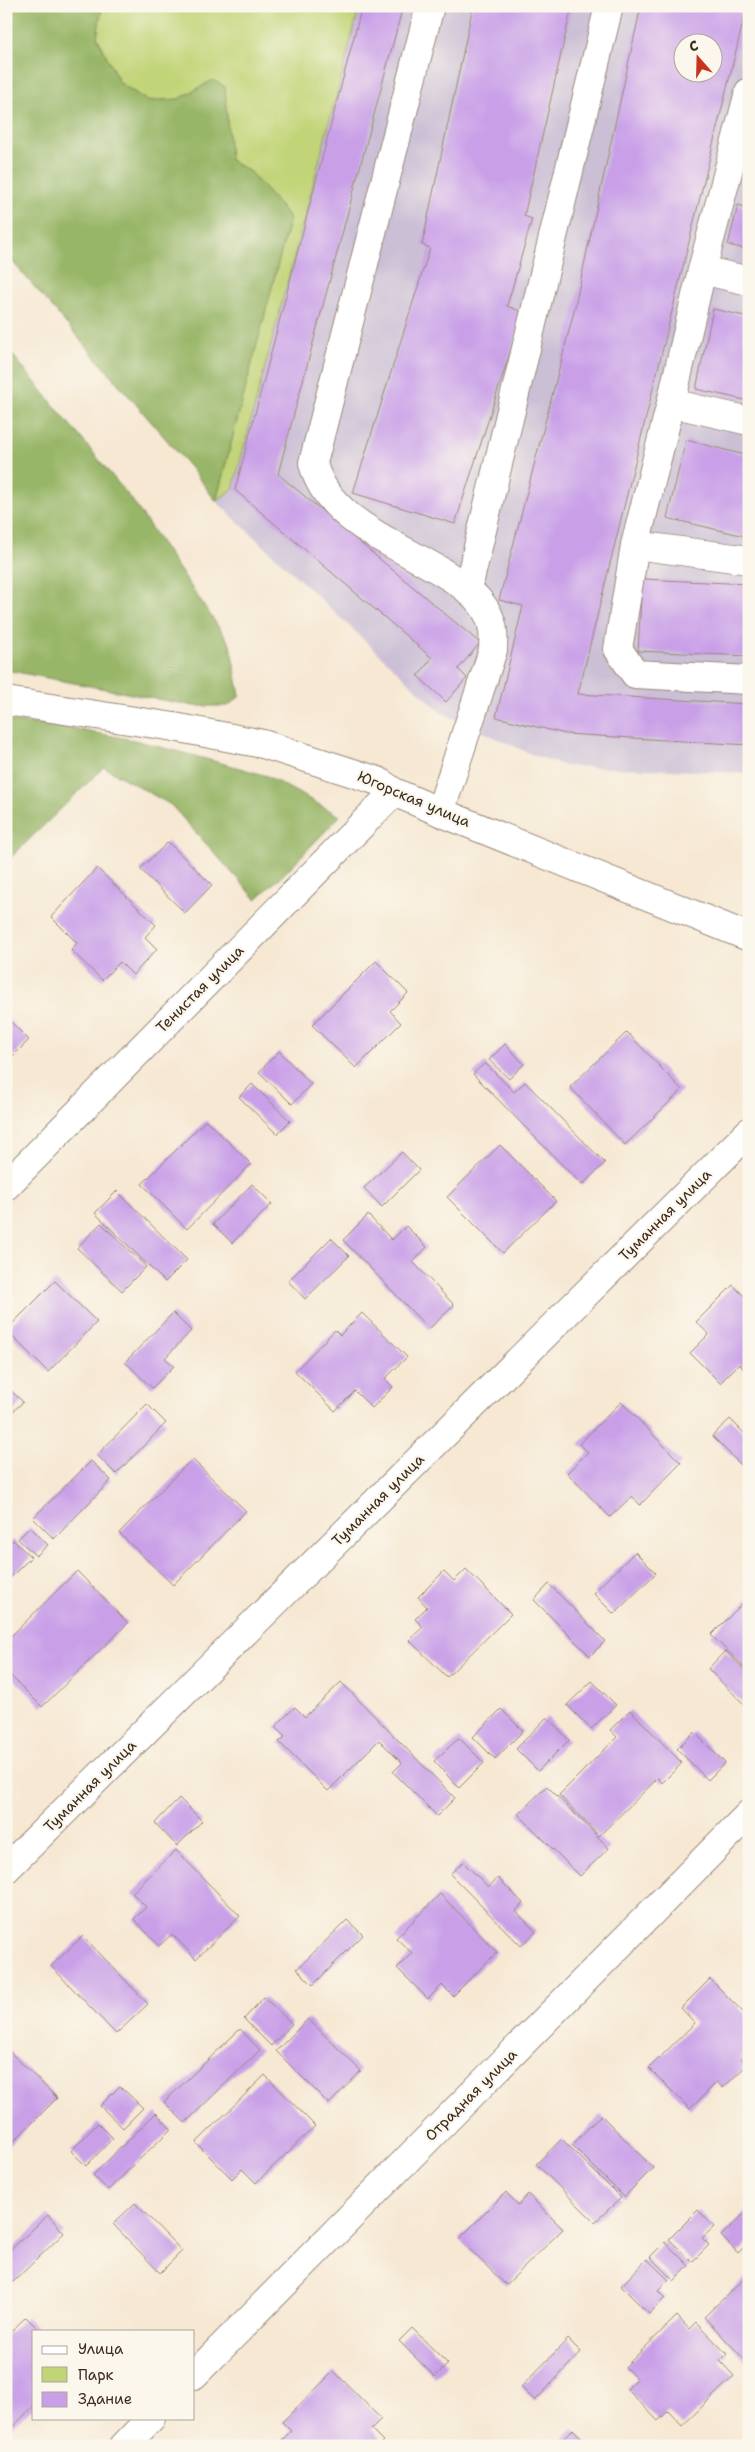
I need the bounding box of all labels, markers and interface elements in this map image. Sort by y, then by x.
north arrow [672,32,722,82]
text: С [686,36,701,56]
street label: Югорская улица [354,766,474,832]
street label: Тенистая улица [152,940,249,1037]
street label: Туманная улица [614,1164,716,1266]
street label: Туманная улица [327,1449,429,1551]
street label: Туманная улица [39,1735,141,1837]
street label: Отрадная улица [421,2044,522,2145]
legend [32,2330,195,2420]
text: Улица [78,2339,124,2359]
text: Парк [78,2365,114,2385]
text: Здание [78,2389,132,2409]

